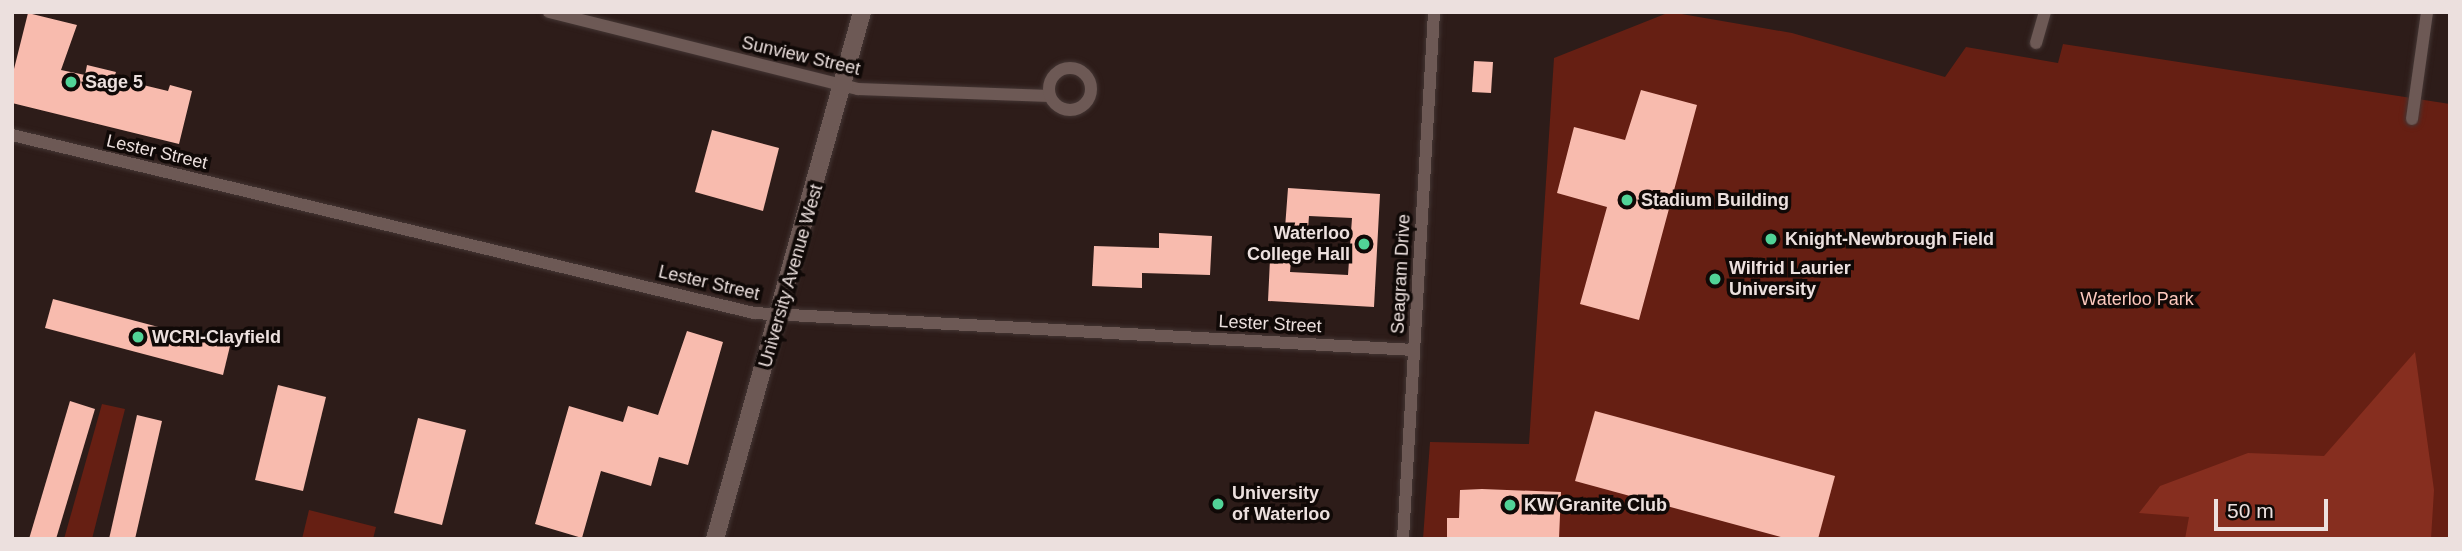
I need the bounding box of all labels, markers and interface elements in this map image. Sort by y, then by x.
street label: Sunview Street [740,32,862,80]
place label: Sage 5 [85,71,143,93]
marker: Sage 5 [63,74,79,90]
street label: Lester Street [104,130,210,174]
street label: University Avenue West [754,182,828,370]
place label: Stadium Building [1641,189,1789,211]
marker: Stadium Building [1619,192,1635,208]
street label: Seagram Drive [1387,213,1415,335]
place label: Waterloo College Hall [1247,223,1350,266]
place label: Knight-Newbrough Field [1785,228,1994,250]
marker: Knight-Newbrough Field [1763,231,1779,247]
marker: Waterloo College Hall [1356,236,1372,252]
place label: Wilfrid Laurier University [1729,258,1851,300]
street label: Lester Street [656,261,762,305]
marker: Wilfrid Laurier University [1707,271,1723,287]
park label: Waterloo Park [2080,288,2194,310]
street label: Lester Street [1218,311,1322,337]
place label: WCRI-Clayfield [152,326,281,348]
marker: WCRI-Clayfield [130,329,146,345]
place label: University of Waterloo [1232,483,1330,526]
scale bar [2217,484,2331,528]
place label: KW Granite Club [1524,494,1667,516]
marker: University of Waterloo [1210,496,1226,512]
marker: KW Granite Club [1502,497,1518,513]
text: 50 m [2227,499,2274,522]

